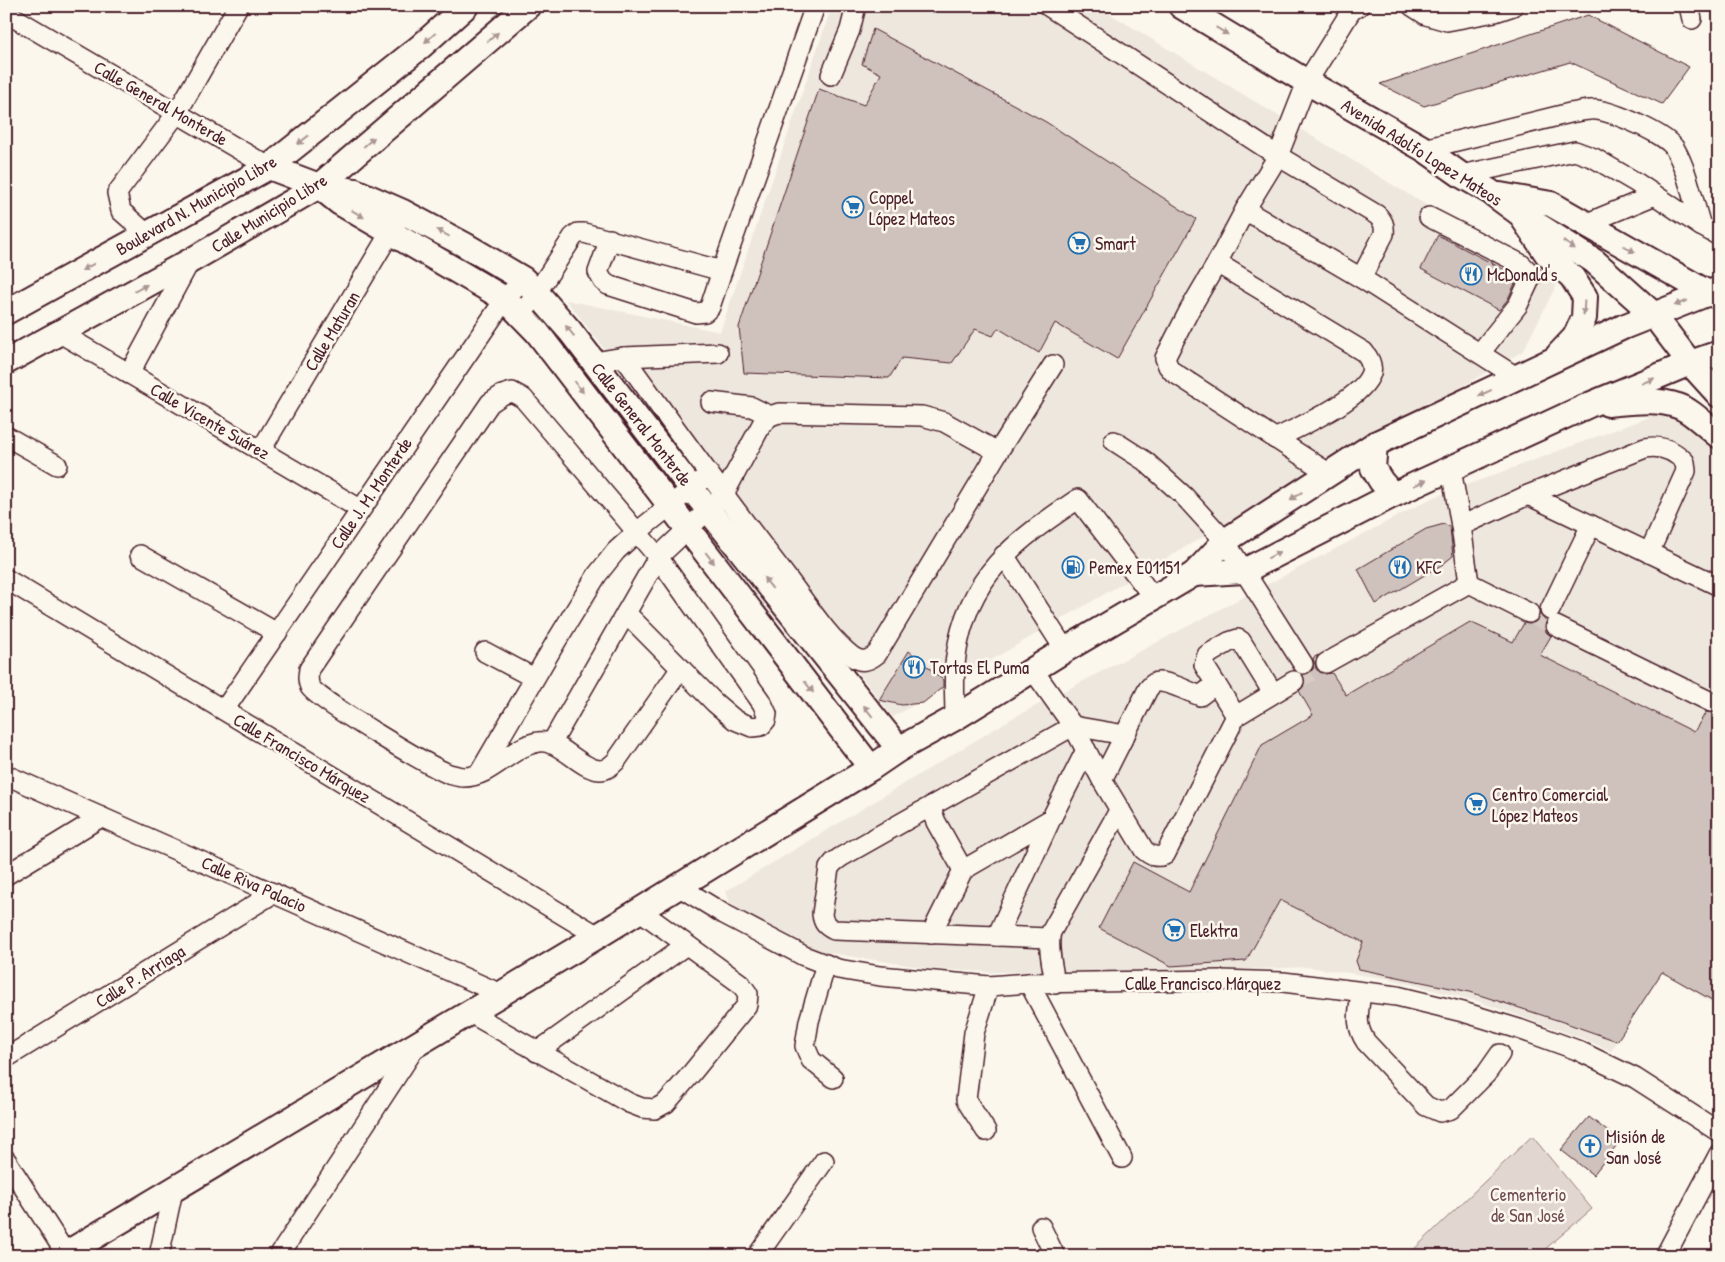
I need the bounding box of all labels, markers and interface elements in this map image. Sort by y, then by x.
one-way arrow [1216,27,1229,36]
one-way arrow [486,31,499,42]
one-way arrow [423,33,436,44]
street label: Calle General Monterde [90,55,232,151]
street label: Avenida Adolfo Lopez Mateos [1337,92,1507,212]
one-way arrow [297,134,310,145]
one-way arrow [363,137,376,148]
street label: Boulevard N. Municipio Libre [111,149,281,261]
street label: Calle Municipio Libre [206,167,332,259]
place label: Coppel López Mateos [869,185,955,231]
supermarket icon: Coppel López Mateos [841,195,865,219]
one-way arrow [352,209,365,218]
one-way arrow [436,229,451,237]
supermarket icon: Smart [1067,231,1091,255]
place label: Smart [1095,231,1136,256]
one-way arrow [1562,240,1576,250]
one-way arrow [1623,244,1636,253]
one-way arrow [81,262,94,271]
restaurant icon: McDonald's [1459,262,1483,286]
place label: McDonald's [1487,262,1557,287]
one-way arrow [135,284,148,293]
street label: Calle Maturan [298,286,366,376]
one-way arrow [1580,300,1588,316]
one-way arrow [1673,300,1688,307]
one-way arrow [565,325,576,338]
street label: Calle General Monterde [586,357,698,491]
one-way arrow [1641,376,1655,384]
street label: Calle Vicente Suárez [146,377,275,466]
one-way arrow [574,380,585,393]
one-way arrow [1478,390,1492,398]
street label: Calle J. M. Monterde [324,432,418,554]
one-way arrow [1413,479,1427,487]
one-way arrow [1290,491,1303,500]
one-way arrow [705,551,715,565]
one-way arrow [1267,551,1281,559]
fuel station icon: Pemex E01151 [1061,555,1085,579]
place label: Pemex E01151 [1089,555,1180,580]
restaurant icon: KFC [1388,555,1412,579]
place label: KFC [1416,555,1442,580]
one-way arrow [762,577,773,590]
restaurant icon: Tortas El Puma [902,655,926,679]
place label: Tortas El Puma [930,655,1029,680]
one-way arrow [804,680,814,693]
one-way arrow [863,705,874,718]
street label: Calle Francisco Márquez [229,707,376,809]
place label: Centro Comercial López Mateos [1492,782,1608,828]
supermarket icon: Centro Comercial López Mateos [1464,792,1488,816]
street label: Calle Riva Palacio [198,850,310,918]
supermarket icon: Elektra [1162,918,1186,942]
place label: Elektra [1190,918,1238,943]
street label: Calle P. Arriaga [90,939,190,1013]
street label: Calle Francisco Márquez [1125,971,1281,996]
place label: Misión de San José [1606,1124,1665,1170]
church icon: Misión de San José [1578,1134,1602,1158]
park label: Cementerio de San José [1490,1182,1566,1228]

